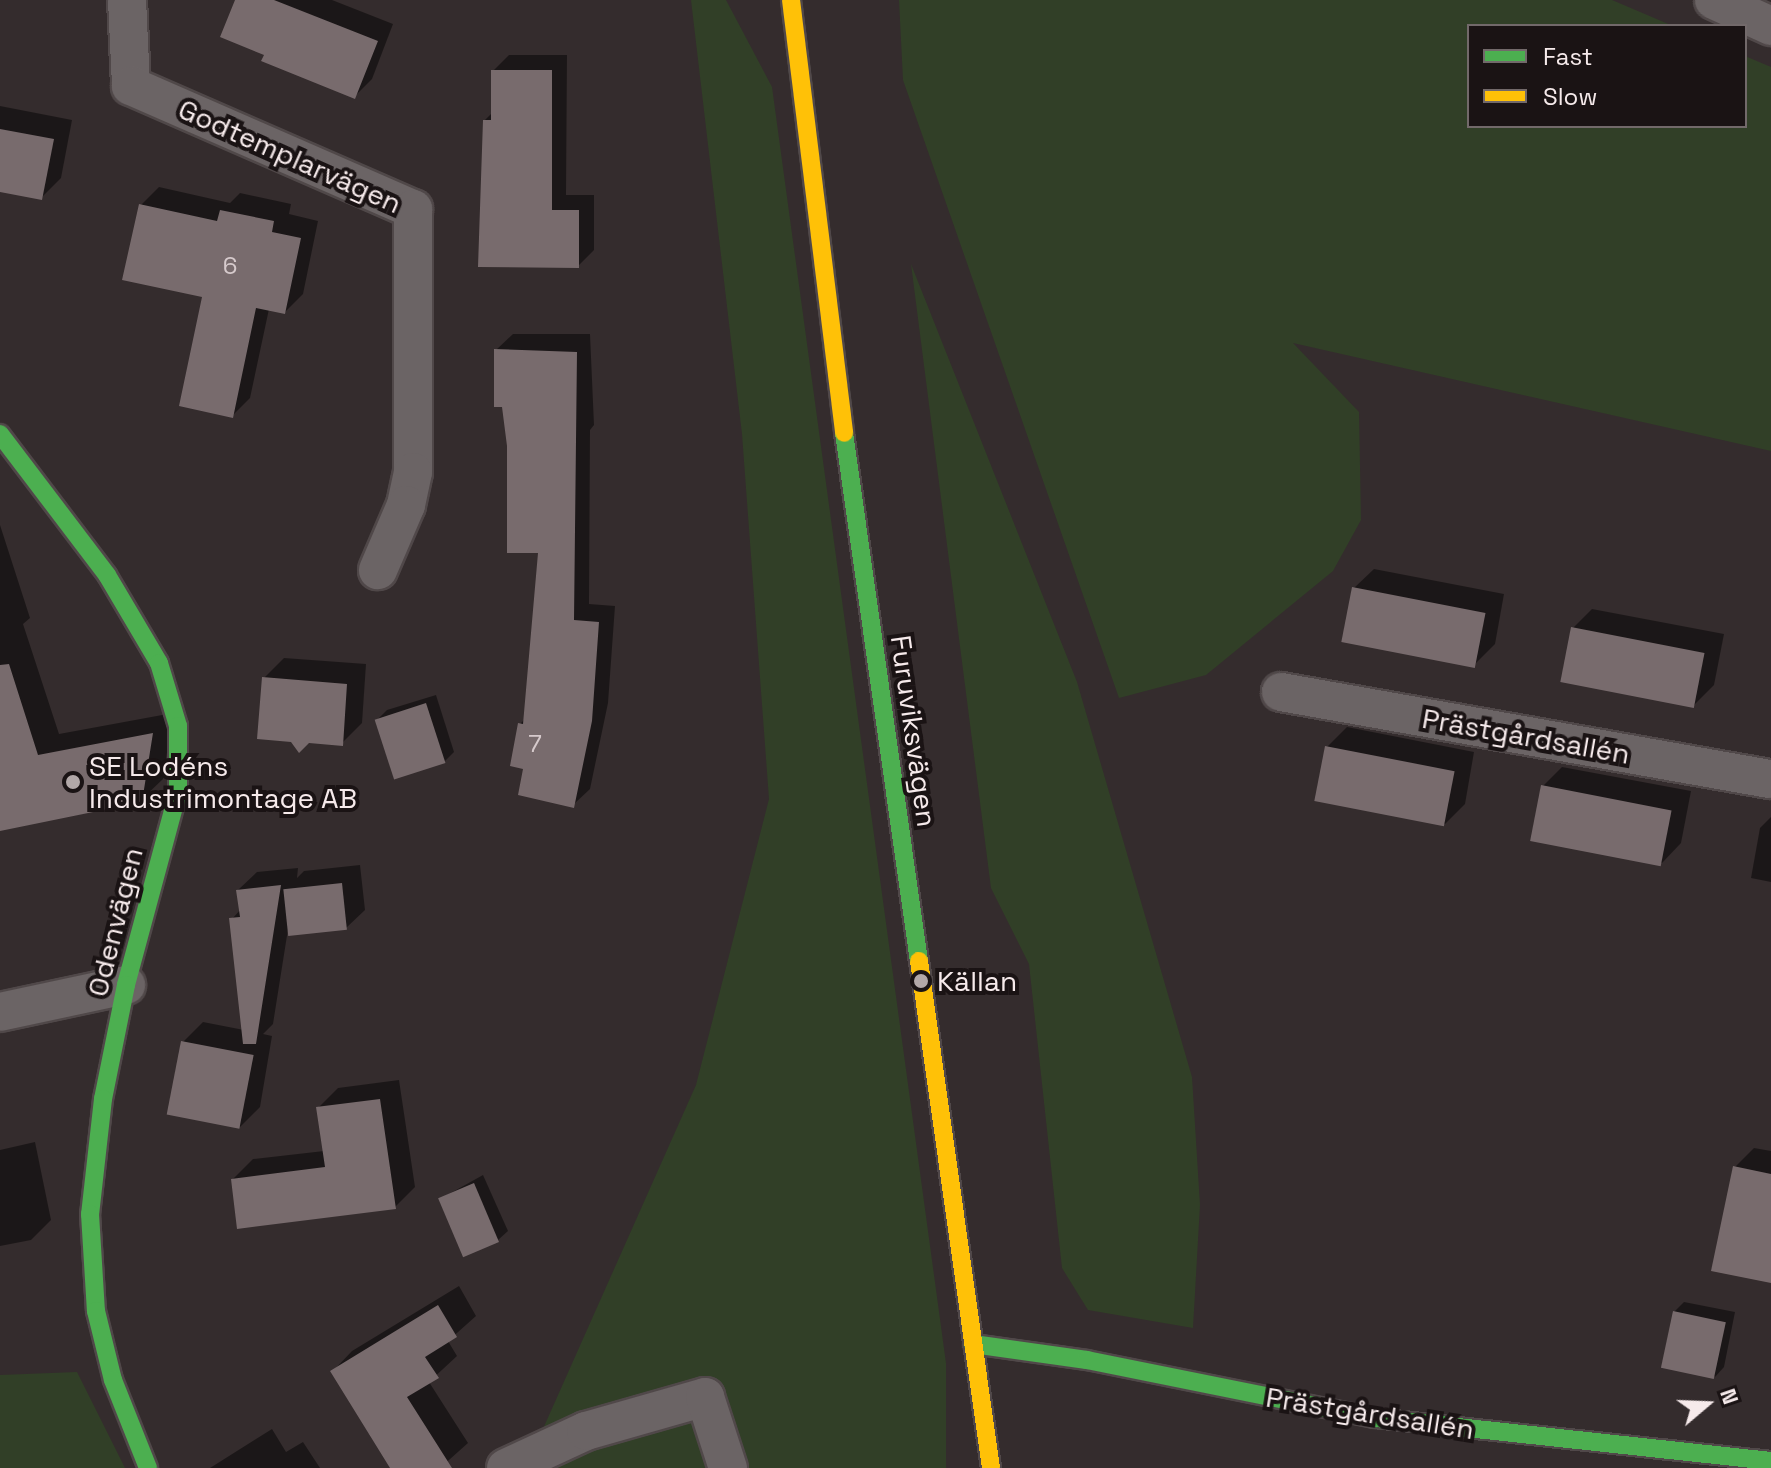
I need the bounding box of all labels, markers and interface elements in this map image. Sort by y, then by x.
legend [1467,24,1747,128]
text: Fast [1543,41,1593,72]
text: Slow [1543,81,1597,112]
street label: Godtemplarvägen [173,92,407,220]
house number: 6 [223,252,237,280]
street label: Furuviksvägen [884,633,944,829]
street label: Prästgårdsallén [1420,701,1632,771]
house number: 7 [528,730,542,758]
place label: SE Lodéns Industrimontage AB [89,749,357,815]
marker: SE Lodéns Industrimontage AB [64,773,82,791]
street label: Odenvägen [80,844,150,1000]
place label: Källan [937,964,1017,998]
marker: Källan [912,972,930,990]
north arrow [1667,1364,1747,1444]
street label: Prästgårdsallén [1264,1380,1476,1446]
text: N [1714,1385,1745,1408]

